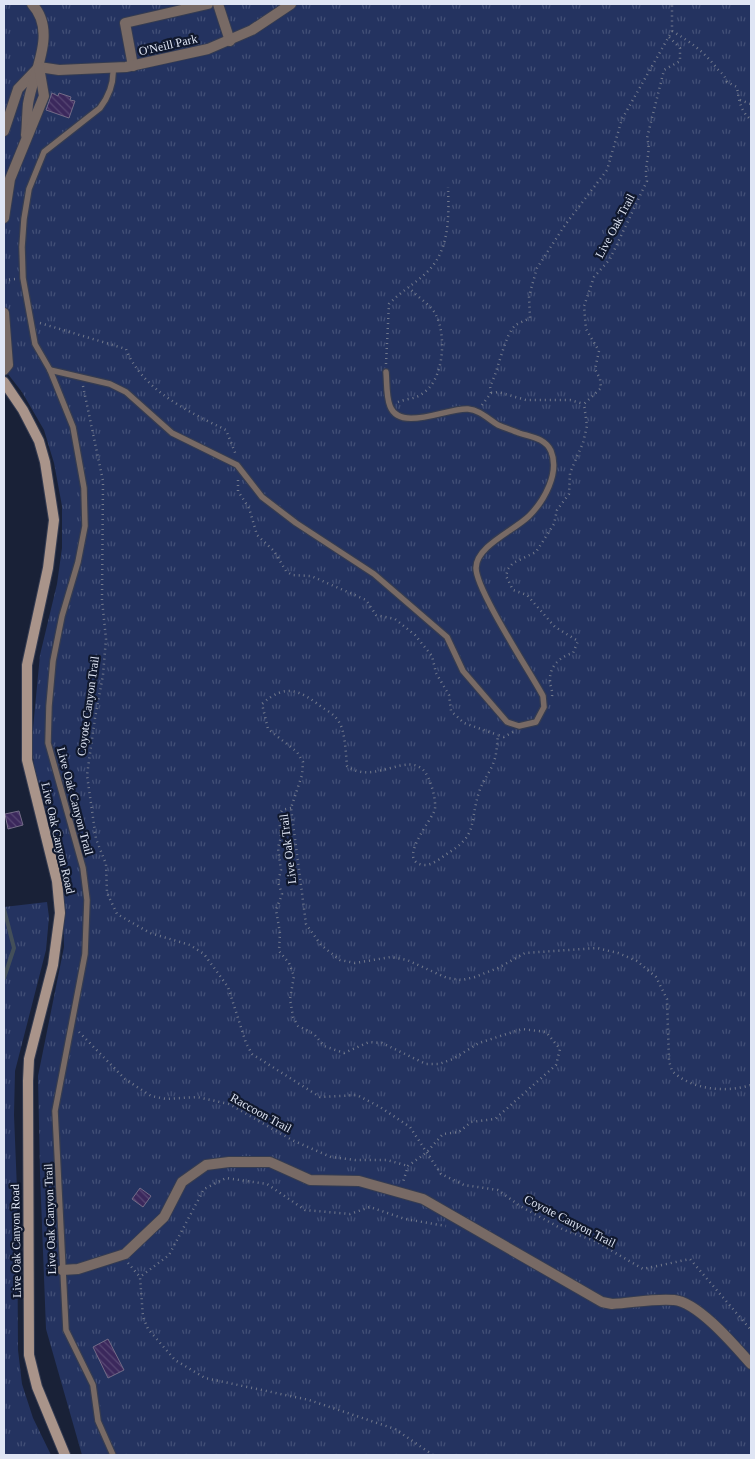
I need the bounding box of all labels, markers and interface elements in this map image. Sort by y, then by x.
street label: O'Neill Park [137,31,199,59]
street label: Live Oak Trail [592,191,638,260]
street label: Coyote Canyon Trail [74,655,102,757]
street label: Live Oak Canyon Trail [54,746,96,857]
street label: Live Oak Canyon Road [38,781,78,895]
street label: Live Oak Trail [277,812,299,885]
street label: Raccoon Trail [228,1090,295,1136]
street label: Live Oak Canyon Trail [41,1163,59,1275]
street label: Live Oak Canyon Road [8,1184,24,1298]
street label: Coyote Canyon Trail [522,1192,619,1250]

